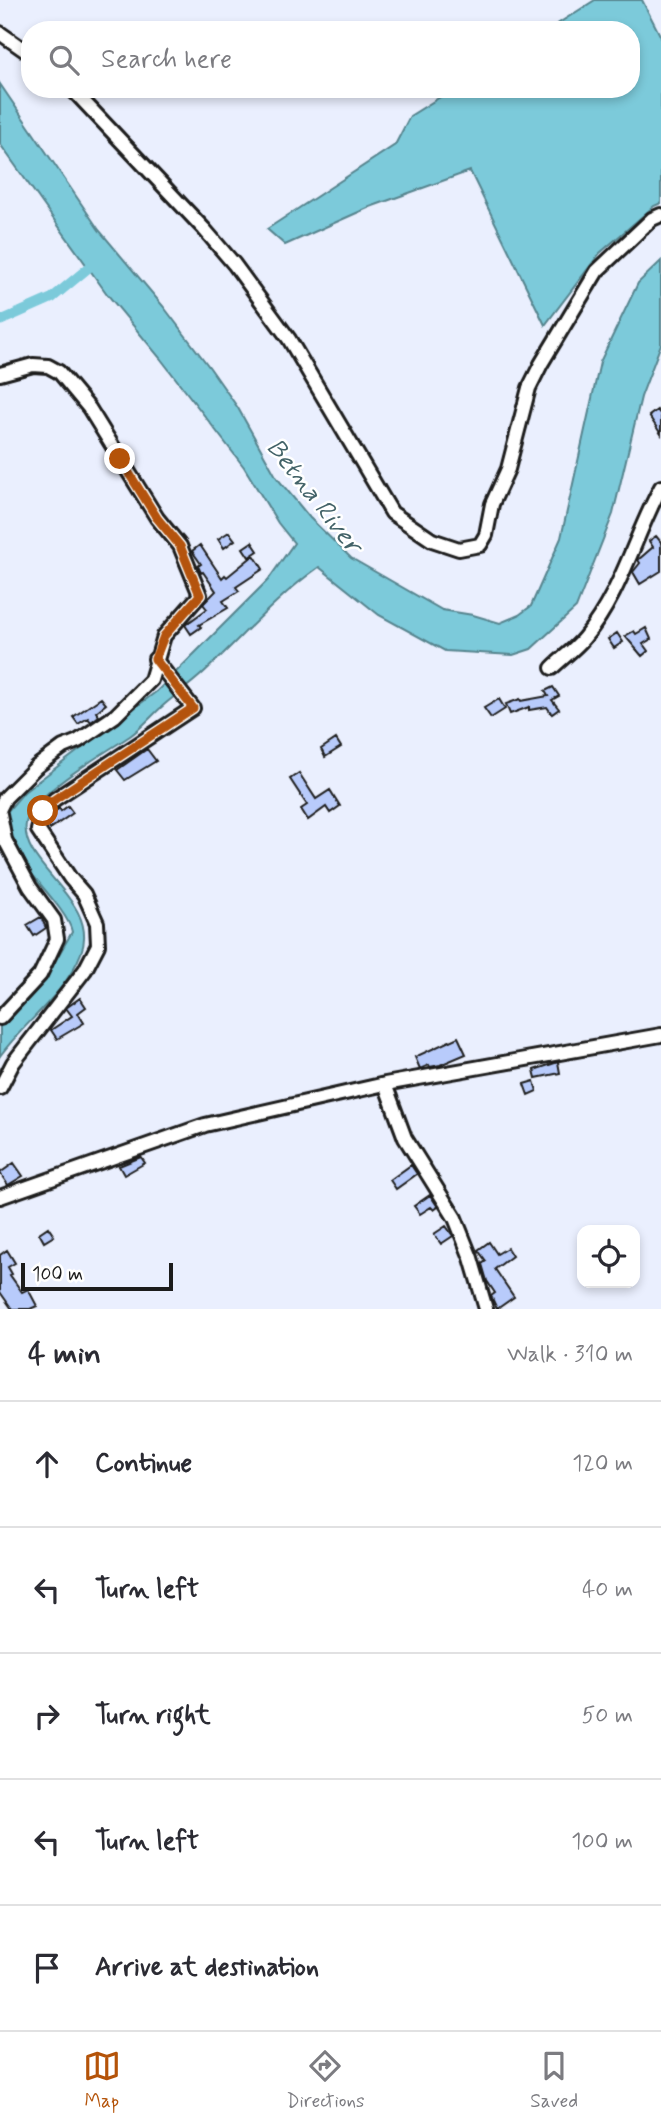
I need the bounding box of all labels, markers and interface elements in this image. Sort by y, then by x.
search box [21,21,640,98]
icon: search [45,41,83,79]
text: Search here [101,43,232,77]
water label: Betna River [258,432,371,564]
route end [104,443,135,474]
route start [27,795,58,826]
map controls [577,1225,640,1288]
button: locate [577,1225,640,1288]
scale bar [21,1260,173,1292]
text: 100 m [32,1262,83,1287]
text: 4 min [28,1335,101,1374]
text: Walk · 310 m [507,1340,633,1370]
icon: ahead [28,1445,66,1483]
text: Continue [95,1447,192,1481]
text: 120 m [572,1449,633,1479]
icon: left [28,1571,66,1609]
text: Turn left [95,1573,199,1607]
text: 40 m [582,1575,633,1605]
icon: right [28,1697,66,1735]
text: Turn right [95,1699,211,1733]
text: 50 m [582,1701,633,1731]
icon: left [28,1823,66,1861]
text: Turn left [95,1825,199,1859]
text: 100 m [571,1827,633,1857]
icon: arrive [28,1949,66,1987]
text: Arrive at destination [95,1951,319,1985]
tab: Map [83,2047,121,2114]
tab: Directions [286,2047,365,2114]
tab: Saved [530,2047,578,2114]

